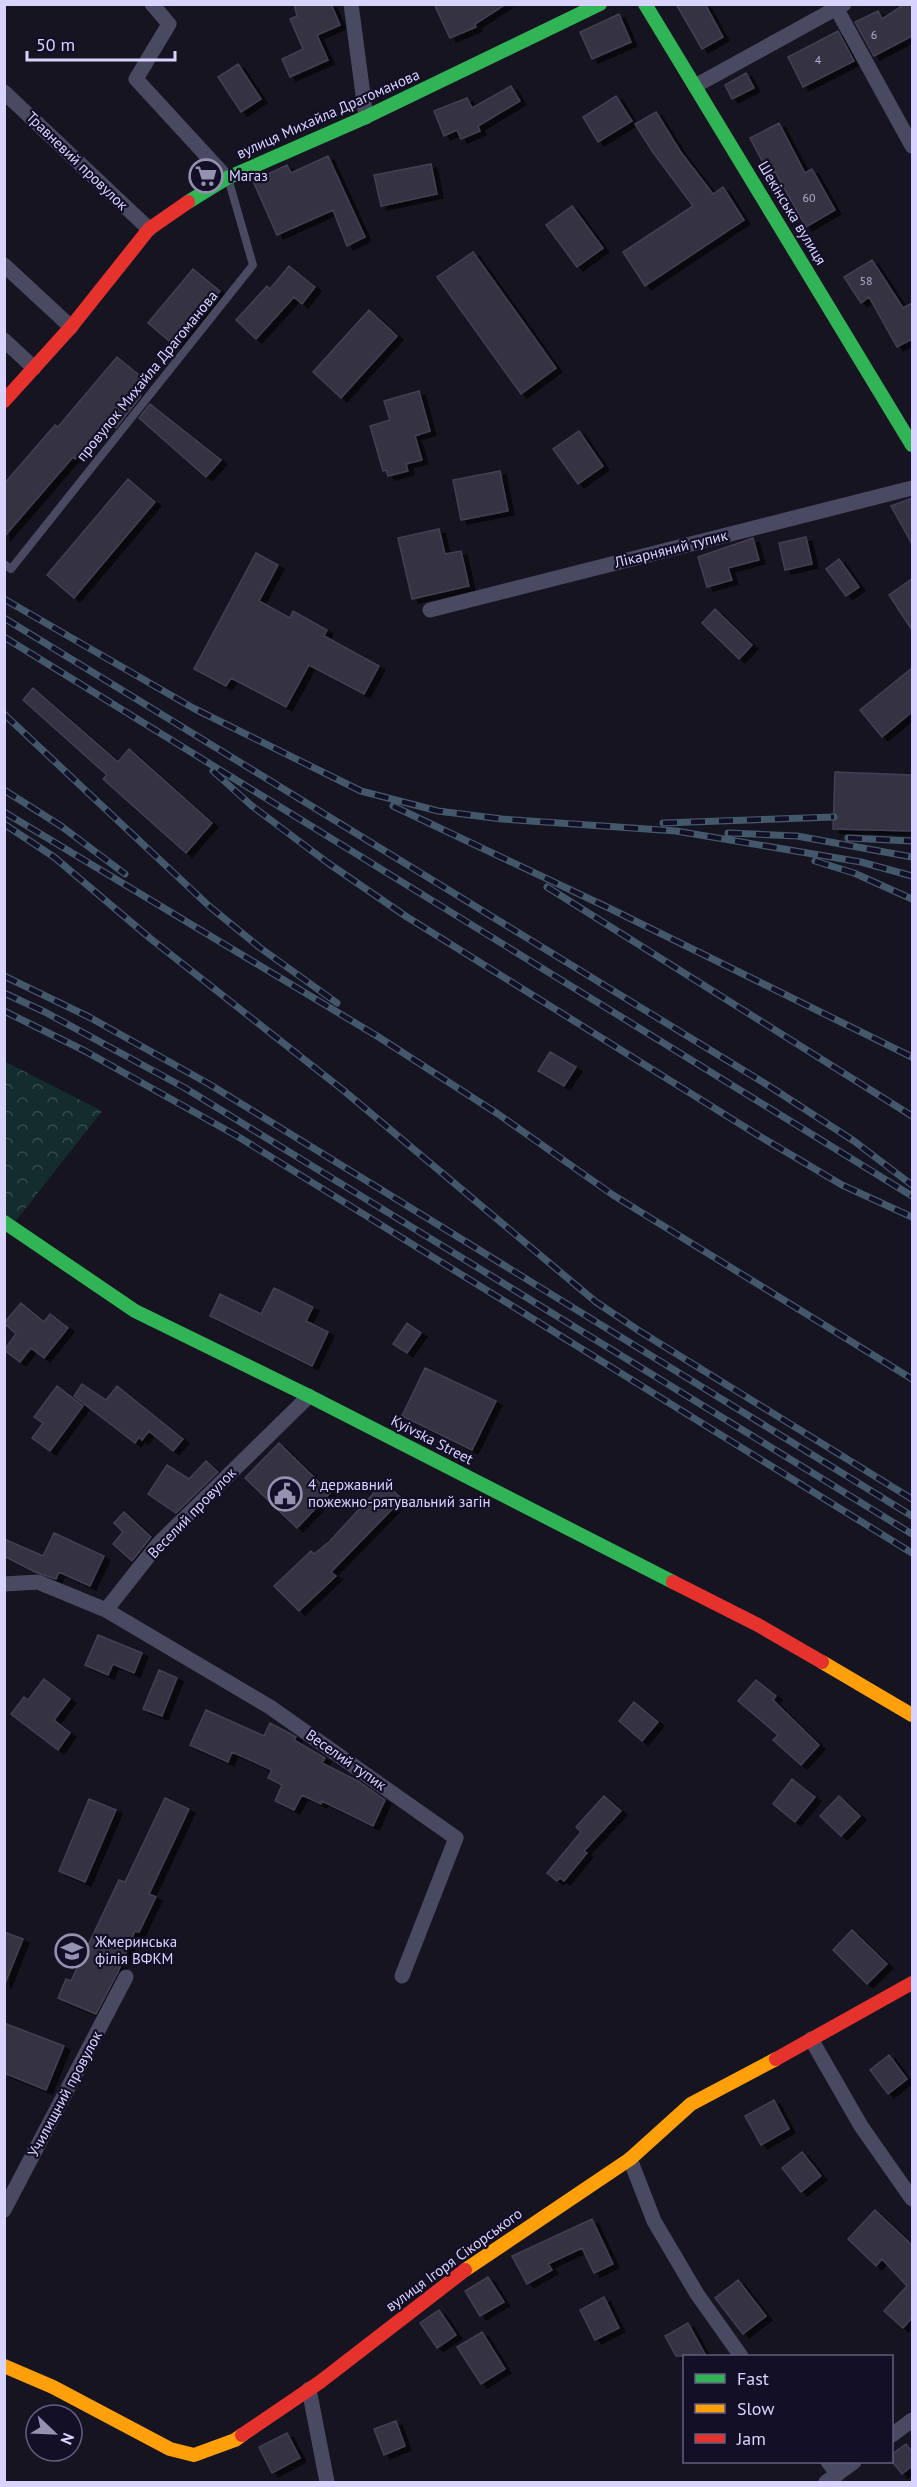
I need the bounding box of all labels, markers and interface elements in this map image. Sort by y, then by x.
scale bar [27,24,176,62]
house number: 6 [871,27,877,42]
text: 50 m [36,33,75,56]
house number: 4 [815,52,822,67]
street label: вулиця Михайла Драгоманова [233,65,422,163]
street label: Травневий провулок [22,107,133,215]
street label: Шекінська вулиця [754,157,831,268]
supermarket icon: Магаз [188,158,224,194]
place label: Магаз [229,166,268,185]
house number: 60 [802,190,816,205]
house number: 58 [859,273,873,288]
street label: провулок Михайла Драгоманова [72,286,221,465]
street label: Лікарняний тупик [611,525,730,572]
street label: Kyivska Street [388,1411,477,1468]
street label: Веселий провулок [143,1463,240,1562]
place label: 4 державний пожежно-рятувальний загін [308,1475,491,1511]
public building icon: 4 державний пожежно-рятувальний загін [267,1476,303,1512]
street label: Веселий тупик [302,1725,391,1795]
place label: Жмеринська філія ВФКМ [94,1932,177,1968]
school or university icon: Жмеринська філія ВФКМ [54,1933,90,1969]
street label: Училищний провулок [23,2027,106,2160]
street label: вулиця Ігоря Сікорського [382,2204,526,2316]
legend [683,2355,893,2463]
text: Fast [737,2367,769,2390]
text: Slow [737,2397,775,2420]
north arrow [24,2403,84,2463]
text: Jam [736,2427,766,2450]
text: N [57,2430,79,2448]

